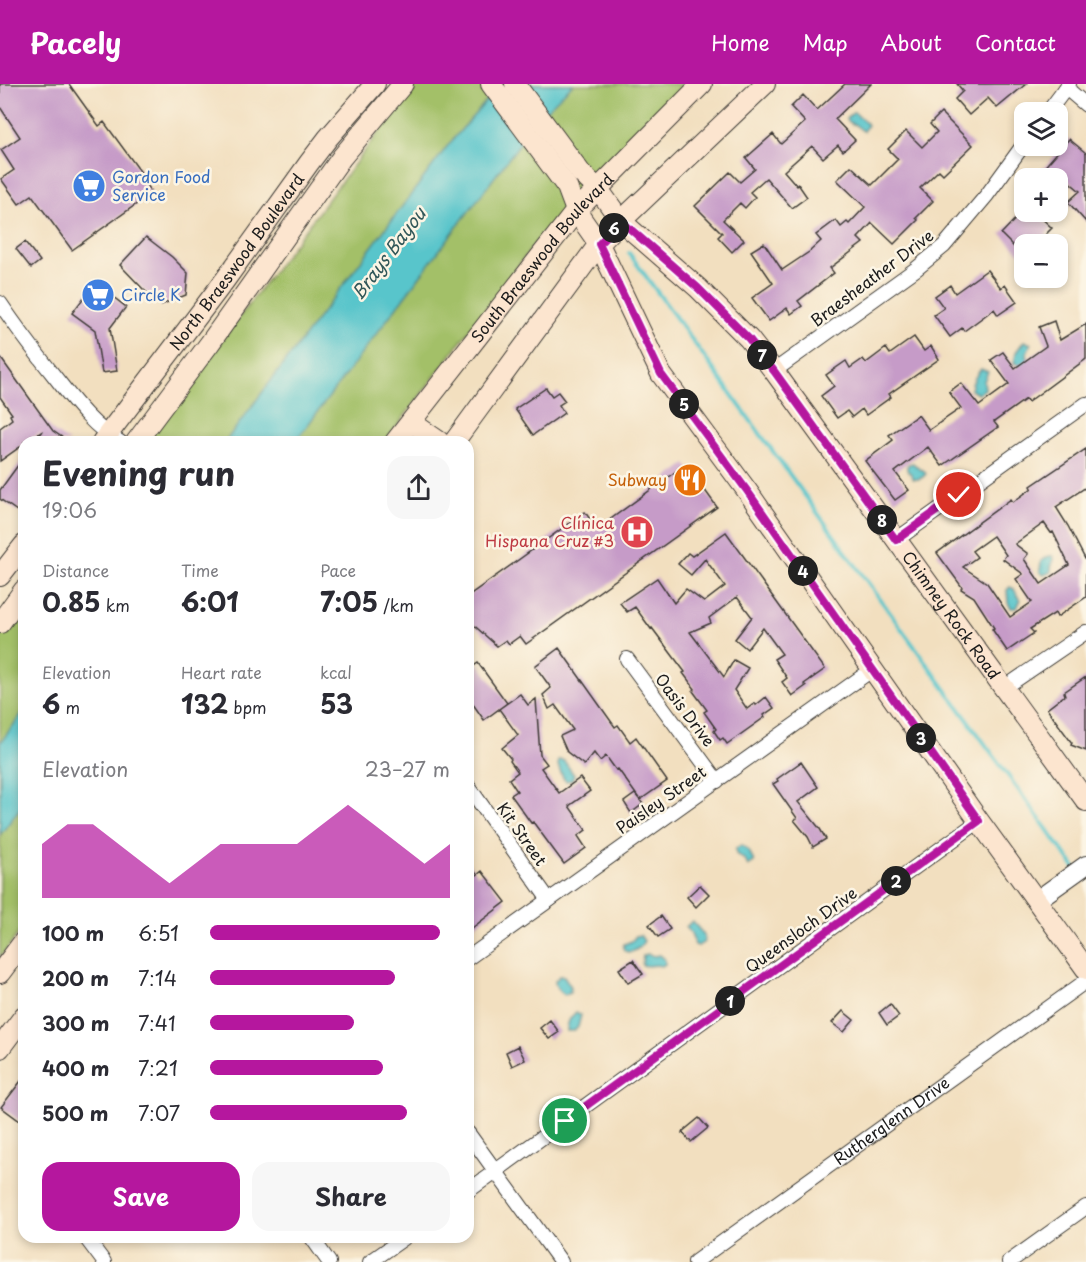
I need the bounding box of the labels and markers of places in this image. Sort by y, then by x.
place label: Gordon Food Service [112,164,211,206]
supermarket icon: Gordon Food Service [71,168,107,204]
pin: 6 [599,213,629,243]
supermarket icon: Circle K [80,277,116,313]
place label: Circle K [121,282,181,306]
pin: 7 [747,340,777,370]
pin: 5 [669,389,699,419]
restaurant icon: Subway [672,462,708,498]
place label: Subway [608,467,667,491]
pin [933,469,984,520]
pin: 8 [867,505,897,535]
place label: Clínica Hispana Cruz #3 [485,510,614,552]
hospital icon: Clínica Hispana Cruz #3 [619,514,655,550]
pin: 4 [788,556,818,586]
pin: 3 [906,723,936,753]
pin: 2 [881,866,911,896]
pin: 1 [715,986,745,1016]
pin [539,1095,590,1146]

